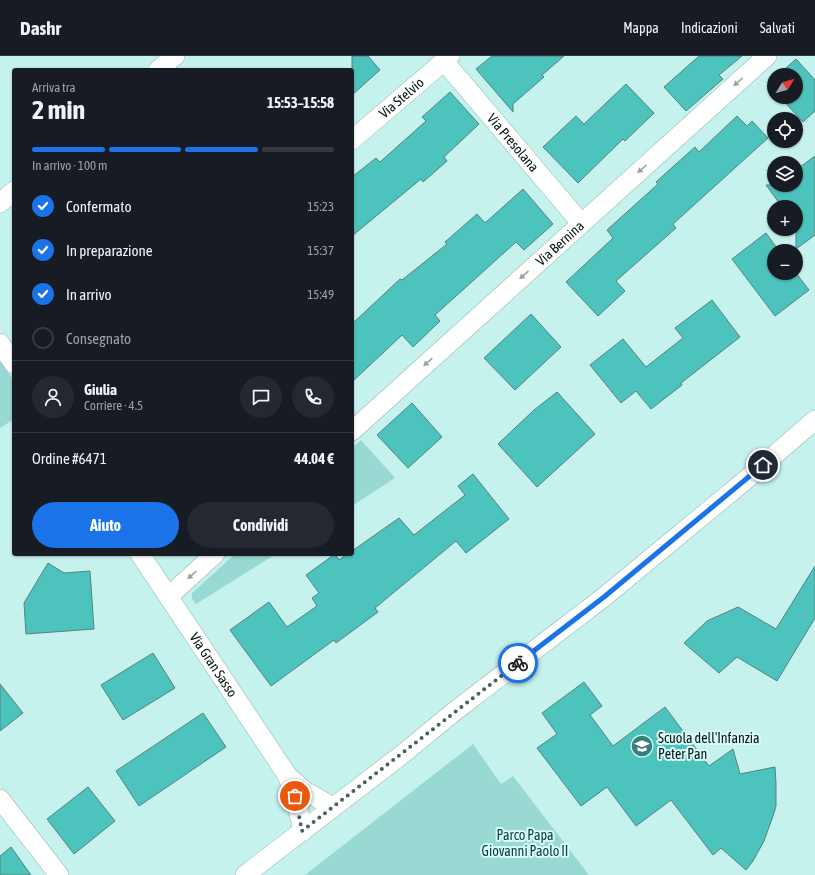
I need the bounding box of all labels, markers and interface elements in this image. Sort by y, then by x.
text: Dashr [20,17,61,39]
text: Mappa [623,20,659,36]
text: Indicazioni [681,20,738,36]
text: Salvati [760,20,795,36]
north arrow [767,68,803,104]
map controls [767,68,803,280]
street label: Via Stelvio [376,74,427,121]
one-way arrow [734,77,743,86]
text: Arriva tra [32,80,75,95]
text: 15:53–15:58 [267,94,334,111]
text: 2 min [32,95,85,125]
street label: Via Presolana [484,110,542,175]
button: locate [767,112,803,148]
button: layers [767,156,803,192]
text: In arrivo · 100 m [32,158,107,173]
one-way arrow [637,164,647,174]
icon: check [32,195,54,217]
text: Confermato [66,198,131,215]
text: 15:23 [307,199,334,214]
button: + [767,200,803,236]
street label: Via Bernina [532,218,587,269]
icon: check [32,239,54,261]
text: In preparazione [66,242,153,259]
text: 15:37 [307,243,334,258]
button: − [767,244,803,280]
one-way arrow [520,270,529,279]
icon: check [32,283,54,305]
text: In arrivo [66,286,112,303]
text: 15:49 [307,287,334,302]
text: Consegnato [66,330,131,347]
one-way arrow [423,357,433,367]
button: person [32,376,74,418]
button: chat [240,376,282,418]
button: phone [292,376,334,418]
text: Giulia [84,381,117,398]
text: Corriere · 4.5 [84,398,143,413]
pin [746,448,780,482]
text: Ordine #6471 [32,450,107,467]
text: 44.04 € [294,450,334,467]
icon: home [752,454,774,476]
button: Aiuto [32,502,179,548]
button: Condividi [187,502,334,548]
one-way arrow [187,570,197,580]
street label: Via Gran Sasso [187,630,241,700]
courier [498,643,538,683]
icon: bike [507,652,529,674]
place label: Scuola dell'Infanzia Peter Pan [658,730,760,762]
school or university icon: Scuola dell'Infanzia Peter Pan [629,733,655,759]
pin [278,779,312,813]
icon: bag [284,785,306,807]
park label: Parco Papa Giovanni Paolo II [482,827,568,859]

